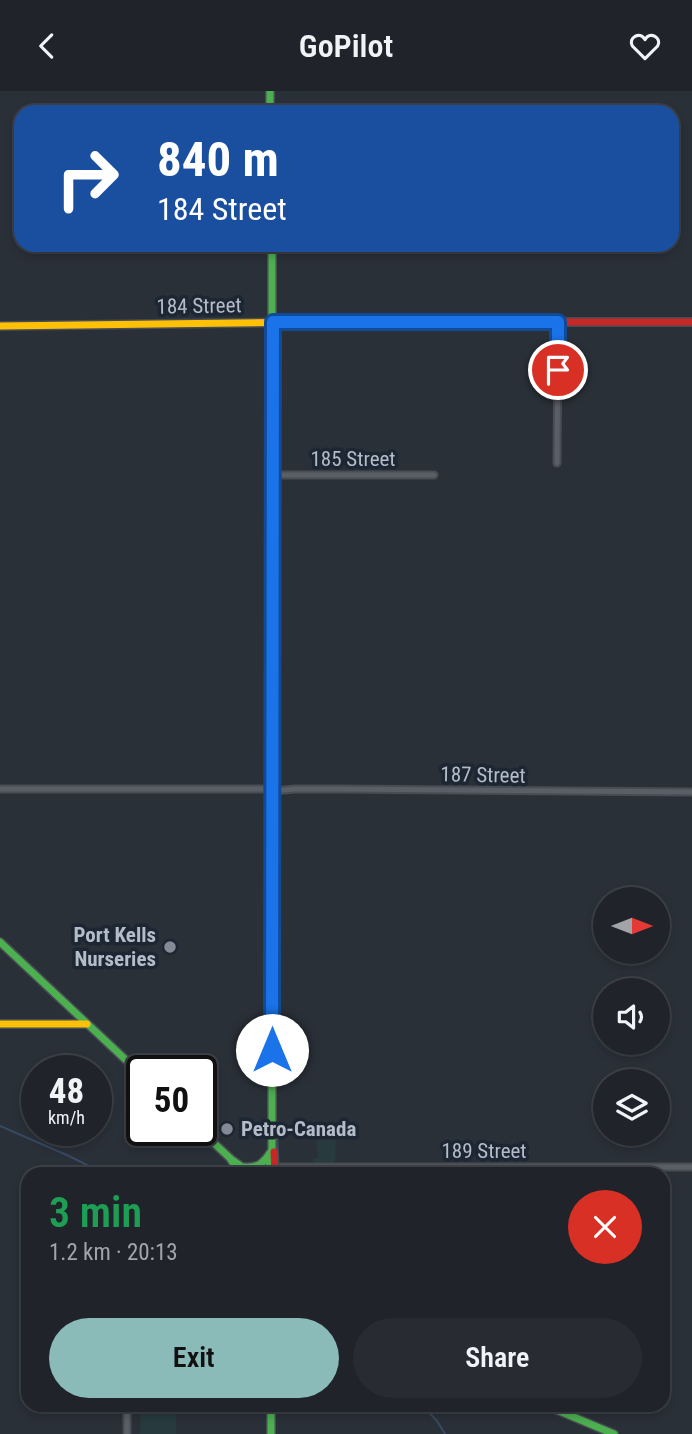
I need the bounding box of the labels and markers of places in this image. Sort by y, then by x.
pin [528,340,588,400]
place label: Port Kells Nurseries [73,923,156,971]
marker: Port Kells Nurseries [162,939,178,955]
place label: Petro-Canada [241,1117,356,1141]
marker: Petro-Canada [219,1121,235,1137]

